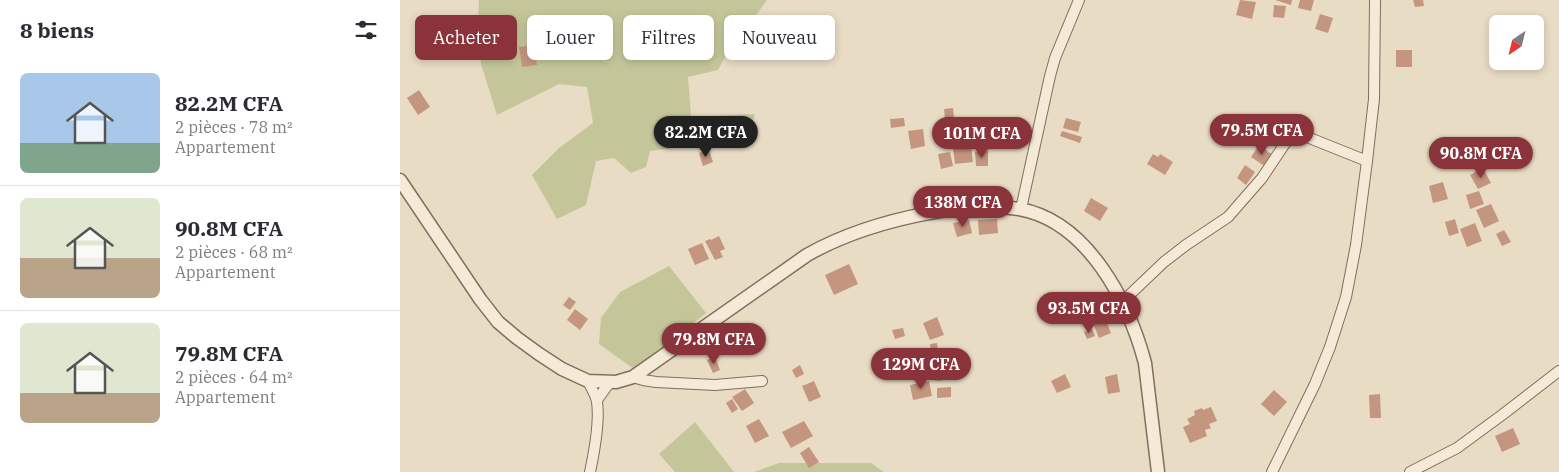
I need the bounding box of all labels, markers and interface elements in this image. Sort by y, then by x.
chip: Acheter [415,15,517,60]
chip: Louer [527,15,613,60]
chip: Filtres [623,15,714,60]
chip: Nouveau [724,15,835,60]
north arrow [1489,15,1544,70]
map controls [1489,15,1544,70]
text: 8 biens [20,16,94,44]
icon: filters [352,16,380,44]
text: 82.2M CFA [175,89,283,117]
icon: home [60,93,120,153]
pin: 79.5M CFA [1205,114,1319,156]
pin: 82.2M CFA [649,116,763,158]
pin: 101M CFA [930,116,1034,159]
text: 2 pièces · 78 m² [175,117,293,137]
text: 79.5M CFA [1221,120,1303,140]
text: 82.2M CFA [665,122,747,142]
text: 101M CFA [943,123,1021,143]
pin: 90.8M CFA [1424,136,1538,179]
text: Appartement [175,137,276,157]
text: 90.8M CFA [1440,143,1522,163]
pin: 138M CFA [911,186,1015,228]
text: 138M CFA [924,192,1002,212]
text: 90.8M CFA [175,214,283,242]
icon: home [60,218,120,278]
text: 2 pièces · 68 m² [175,242,293,262]
text: Appartement [175,262,276,282]
pin: 93.5M CFA [1032,292,1146,334]
text: 93.5M CFA [1048,298,1130,318]
pin: 79.8M CFA [657,322,771,365]
text: 79.8M CFA [673,329,755,349]
text: 79.8M CFA [175,339,283,367]
icon: home [60,343,120,403]
pin: 129M CFA [869,348,973,390]
text: 129M CFA [882,354,960,374]
text: 2 pièces · 64 m² [175,367,293,387]
text: Appartement [175,387,276,407]

